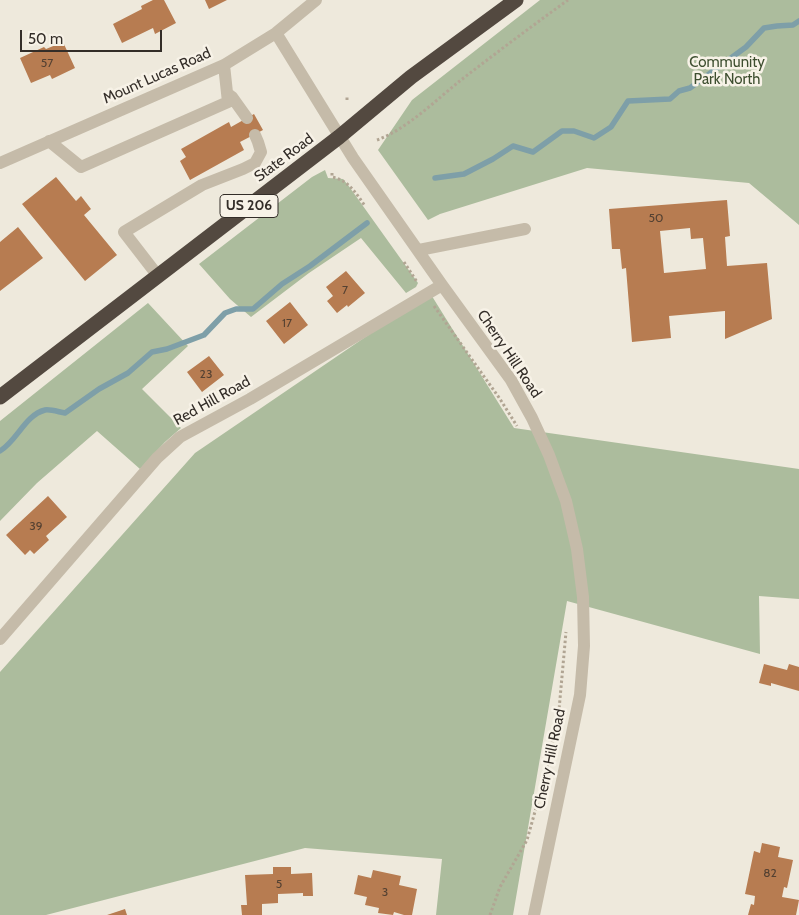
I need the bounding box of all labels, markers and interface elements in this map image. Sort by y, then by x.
scale bar [22,20,165,52]
text: 50 m [28,30,63,48]
street label: Mount Lucas Road [100,44,214,108]
park label: Community Park North [689,54,765,89]
house number: 57 [41,56,53,70]
street label: State Road [251,130,317,186]
road number: US 206 [220,195,278,218]
house number: 50 [649,211,663,225]
house number: 7 [342,283,348,297]
street label: Cherry Hill Road [473,307,545,401]
house number: 17 [282,316,292,330]
house number: 23 [200,367,212,381]
street label: Red Hill Road [171,373,253,429]
house number: 39 [29,519,43,533]
street label: Cherry Hill Road [531,707,569,811]
house number: 82 [763,866,777,880]
house number: 5 [276,877,282,891]
house number: 3 [382,885,388,899]

